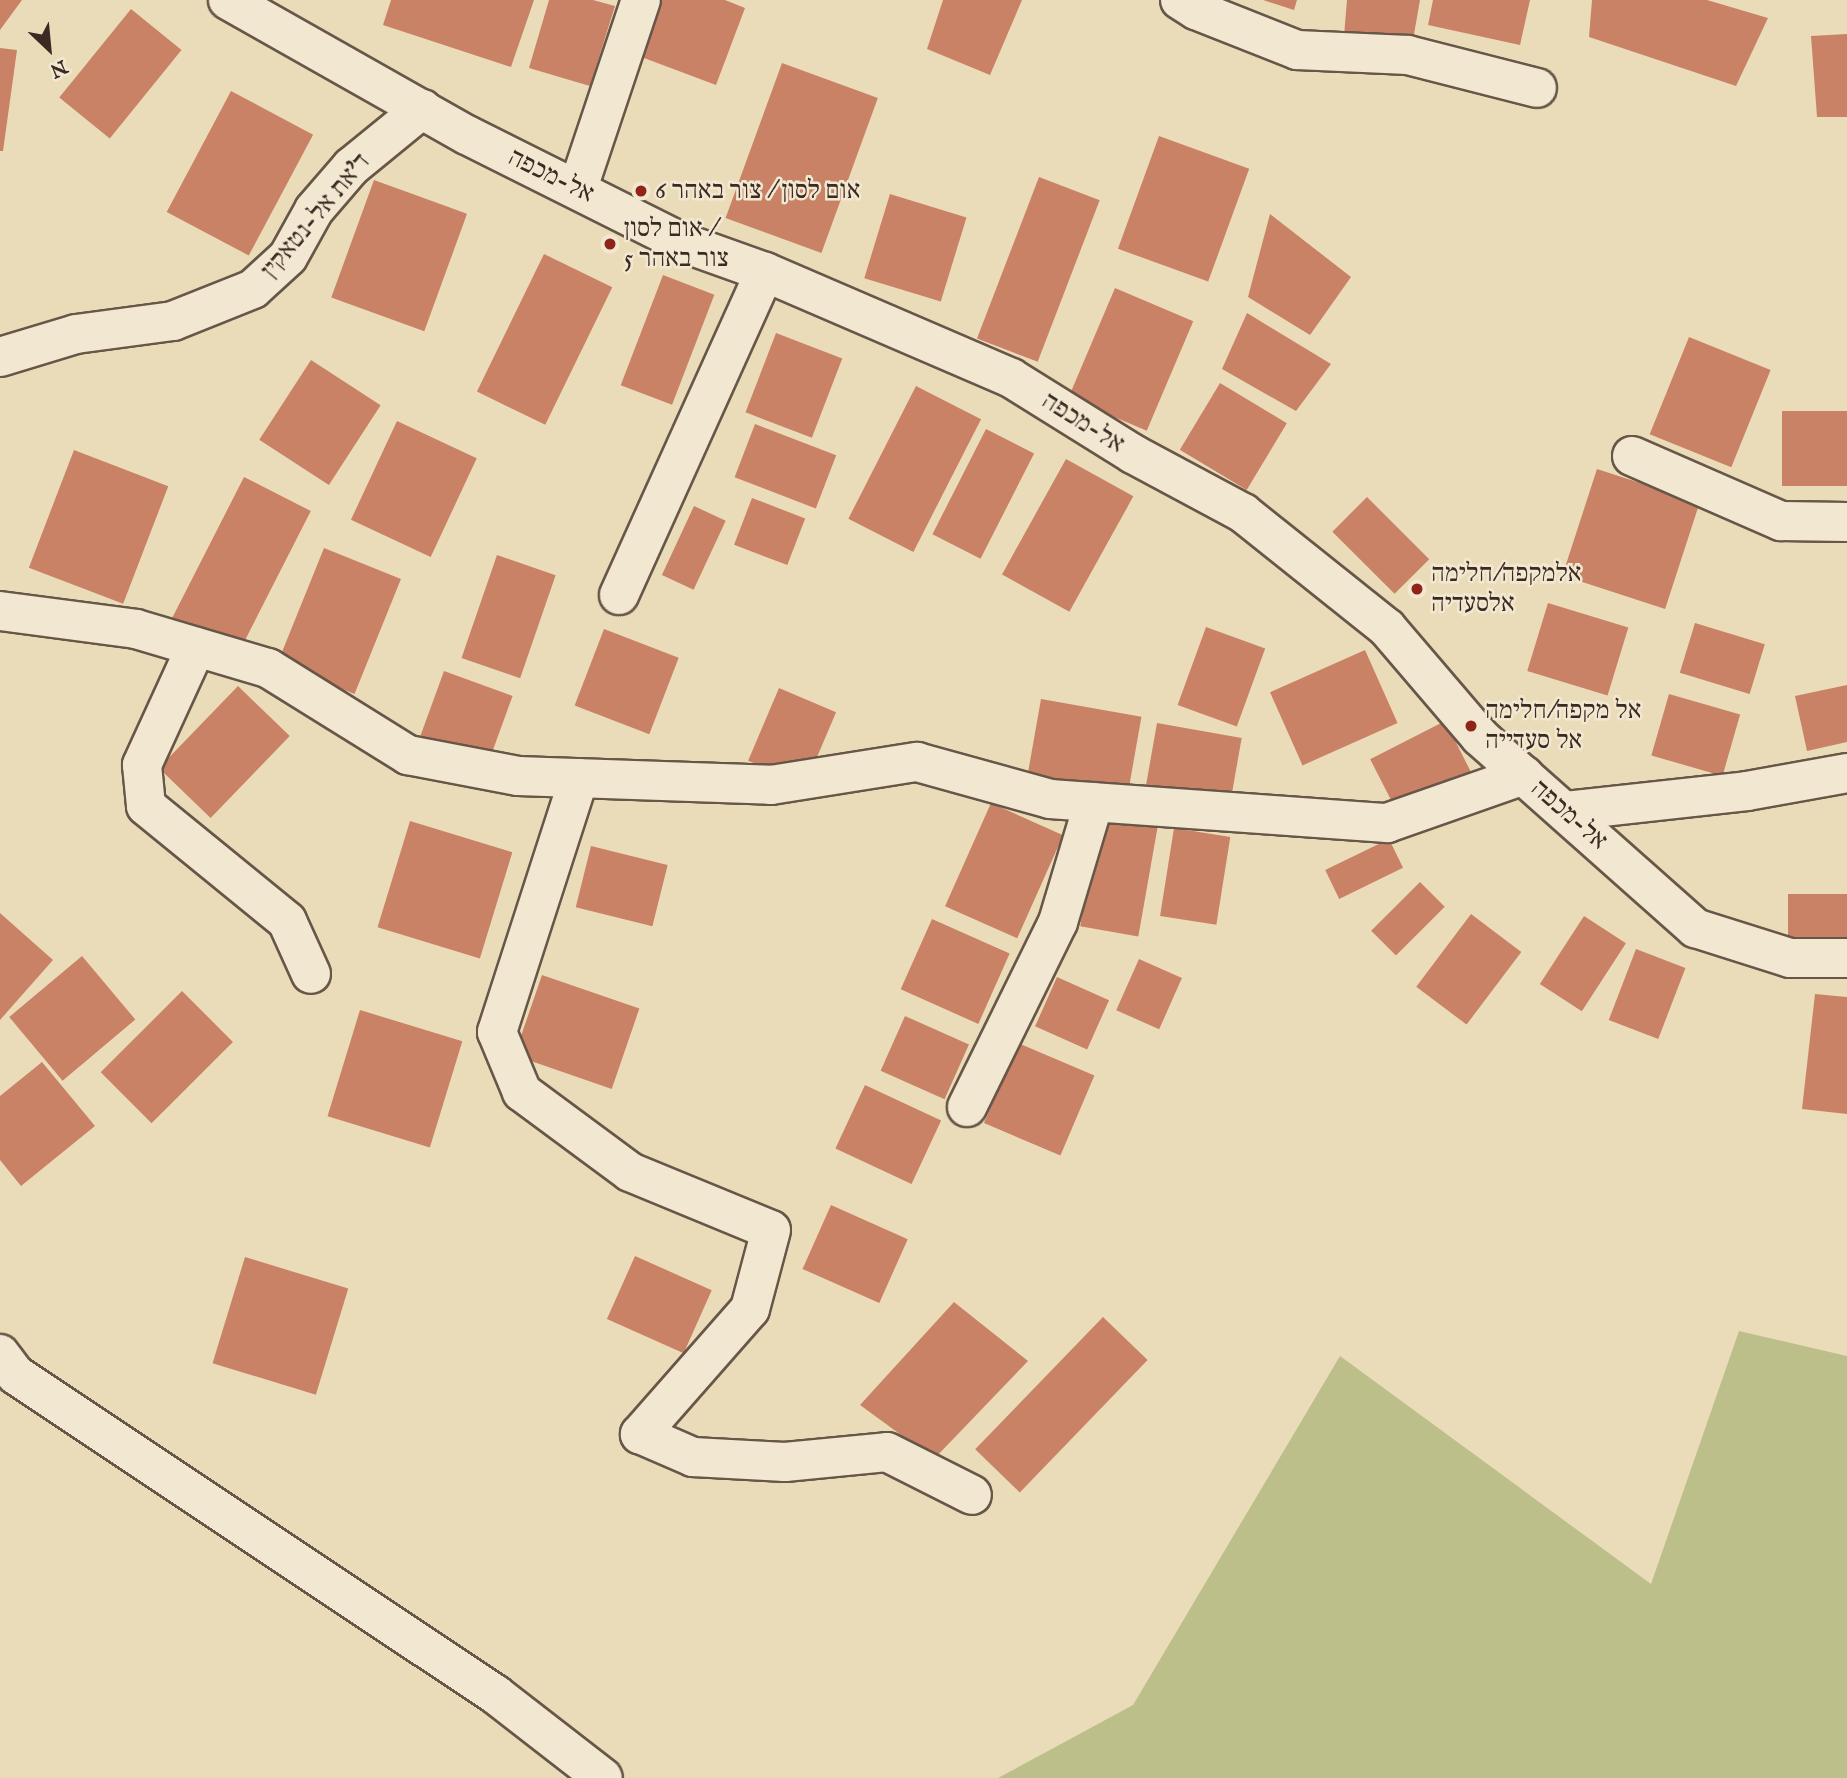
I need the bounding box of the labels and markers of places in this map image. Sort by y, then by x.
place label: אום לסון / צור באהר 6 [655,175,861,207]
marker: אום לסון / צור באהר 6 [633,183,649,199]
place label: אום לסון / צור באהר 5 [624,213,729,274]
marker: אום לסון / צור באהר 5 [602,236,618,252]
place label: אלמקפה/חלימה אלסעדיה [1431,558,1582,620]
marker: אלמקפה/חלימה אלסעדיה [1409,581,1425,597]
place label: אל מקפה/חלימה אל סעדייה [1485,695,1641,756]
marker: אל מקפה/חלימה אל סעדייה [1463,718,1479,734]

